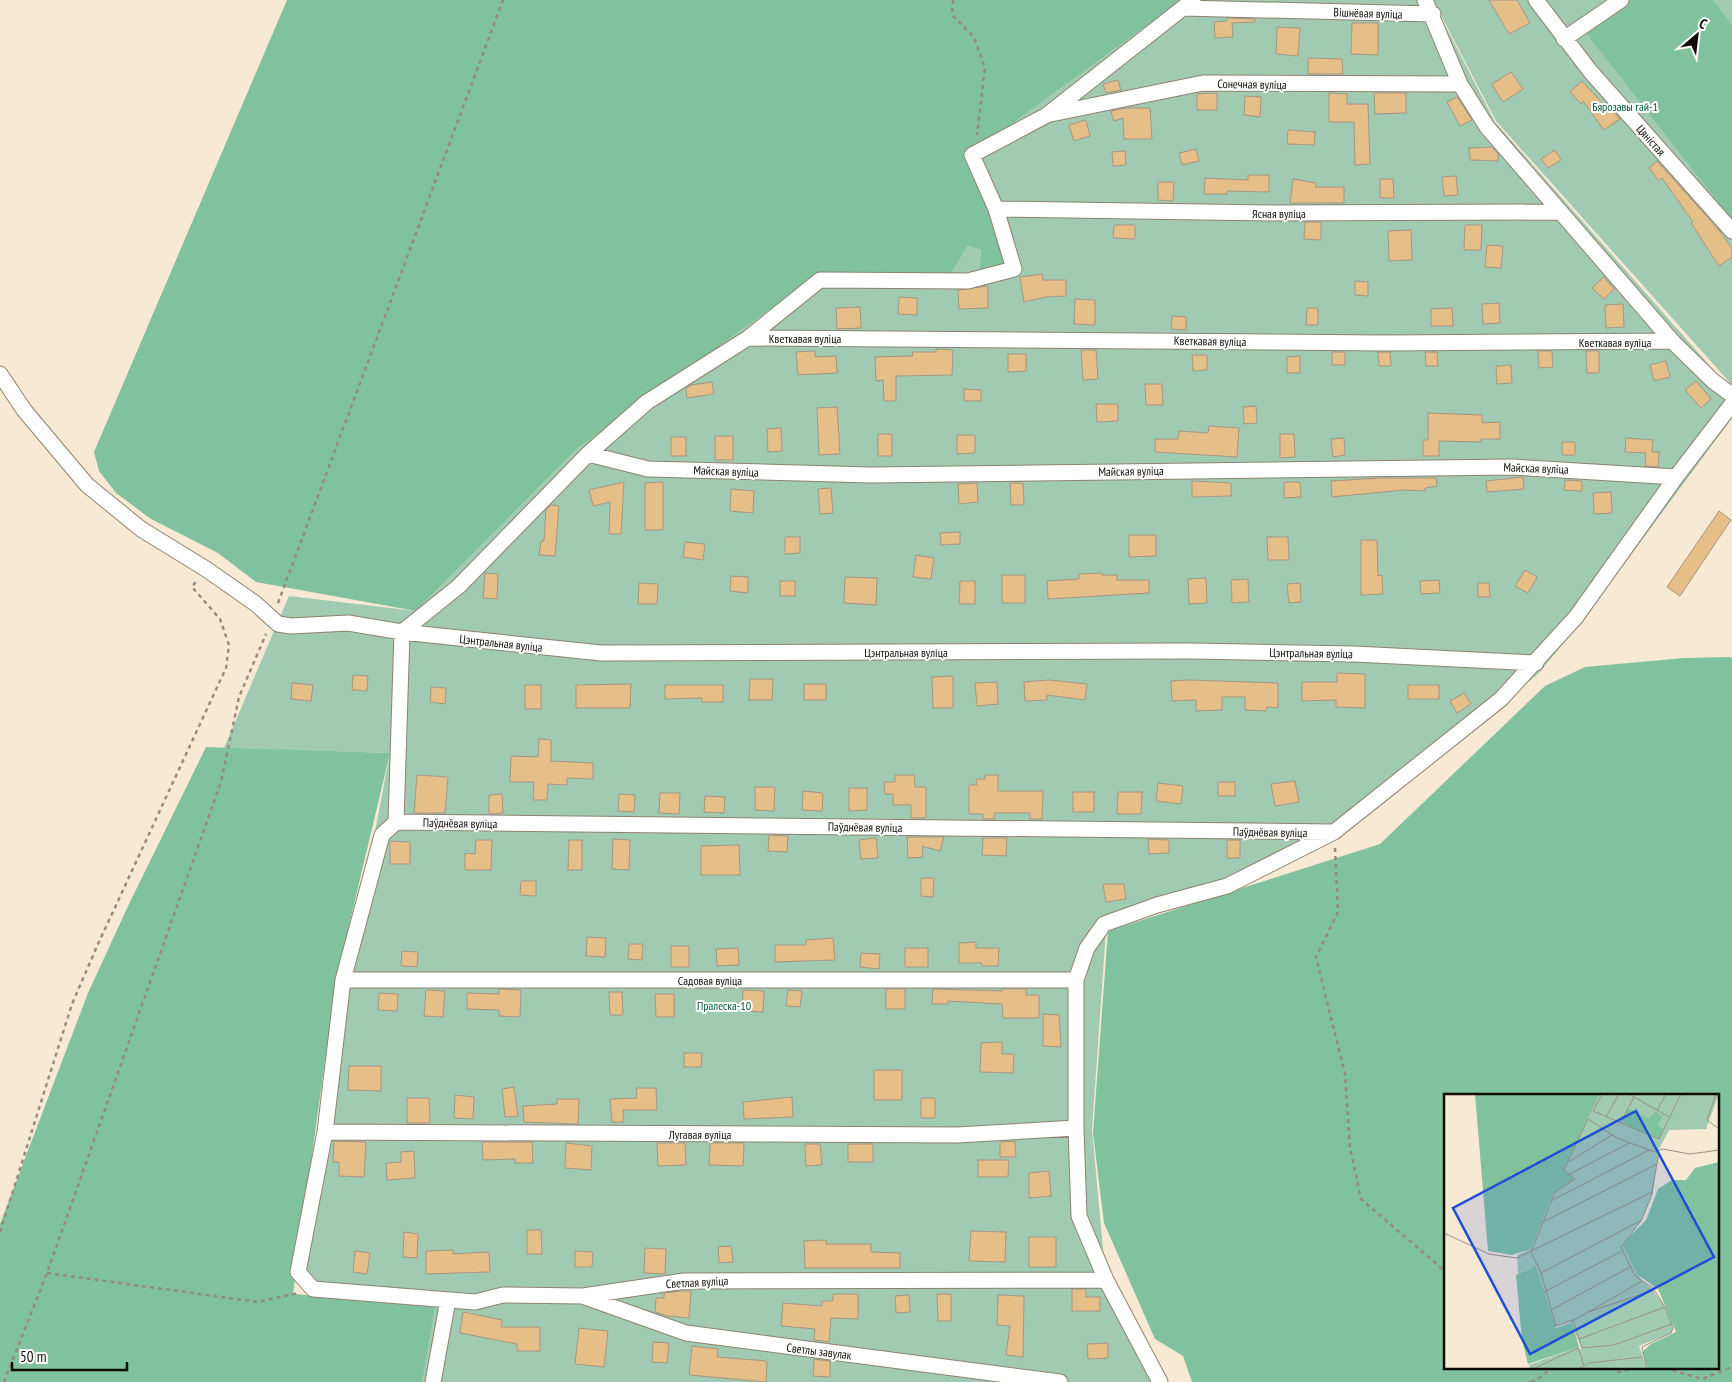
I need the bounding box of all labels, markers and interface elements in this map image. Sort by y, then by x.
street label: Вішнёвая вуліца [1333,4,1403,22]
north arrow [1672,10,1722,60]
text: С [1696,14,1711,33]
street label: Сонечная вуліца [1217,76,1287,92]
park label: Бярозавы гай-1 [1592,99,1658,114]
street label: Цяністая [1633,121,1669,159]
street label: Ясная вуліца [1252,206,1306,221]
street label: Кветкавая вуліца [769,331,841,346]
street label: Кветкавая вуліца [1174,333,1247,349]
street label: Кветкавая вуліца [1579,335,1651,350]
street label: Майская вуліца [1503,459,1569,477]
street label: Майская вуліца [693,462,759,480]
street label: Майская вуліца [1098,463,1164,479]
street label: Цэнтральная вуліца [459,631,544,655]
street label: Цэнтральная вуліца [864,645,948,660]
street label: Цэнтральная вуліца [1269,645,1353,661]
street label: Паўднёвая вуліца [423,815,498,831]
street label: Паўднёвая вуліца [828,819,903,835]
street label: Паўднёвая вуліца [1233,824,1308,840]
street label: Садовая вуліца [678,973,742,988]
park label: Пралеска-10 [697,998,751,1013]
inset map [1444,1094,1720,1370]
street label: Лугавая вуліца [668,1127,731,1142]
street label: Светлая вуліца [665,1273,729,1291]
scale bar [12,1340,128,1372]
street label: Светлы завулак [786,1340,853,1362]
text: 50 m [20,1347,46,1366]

